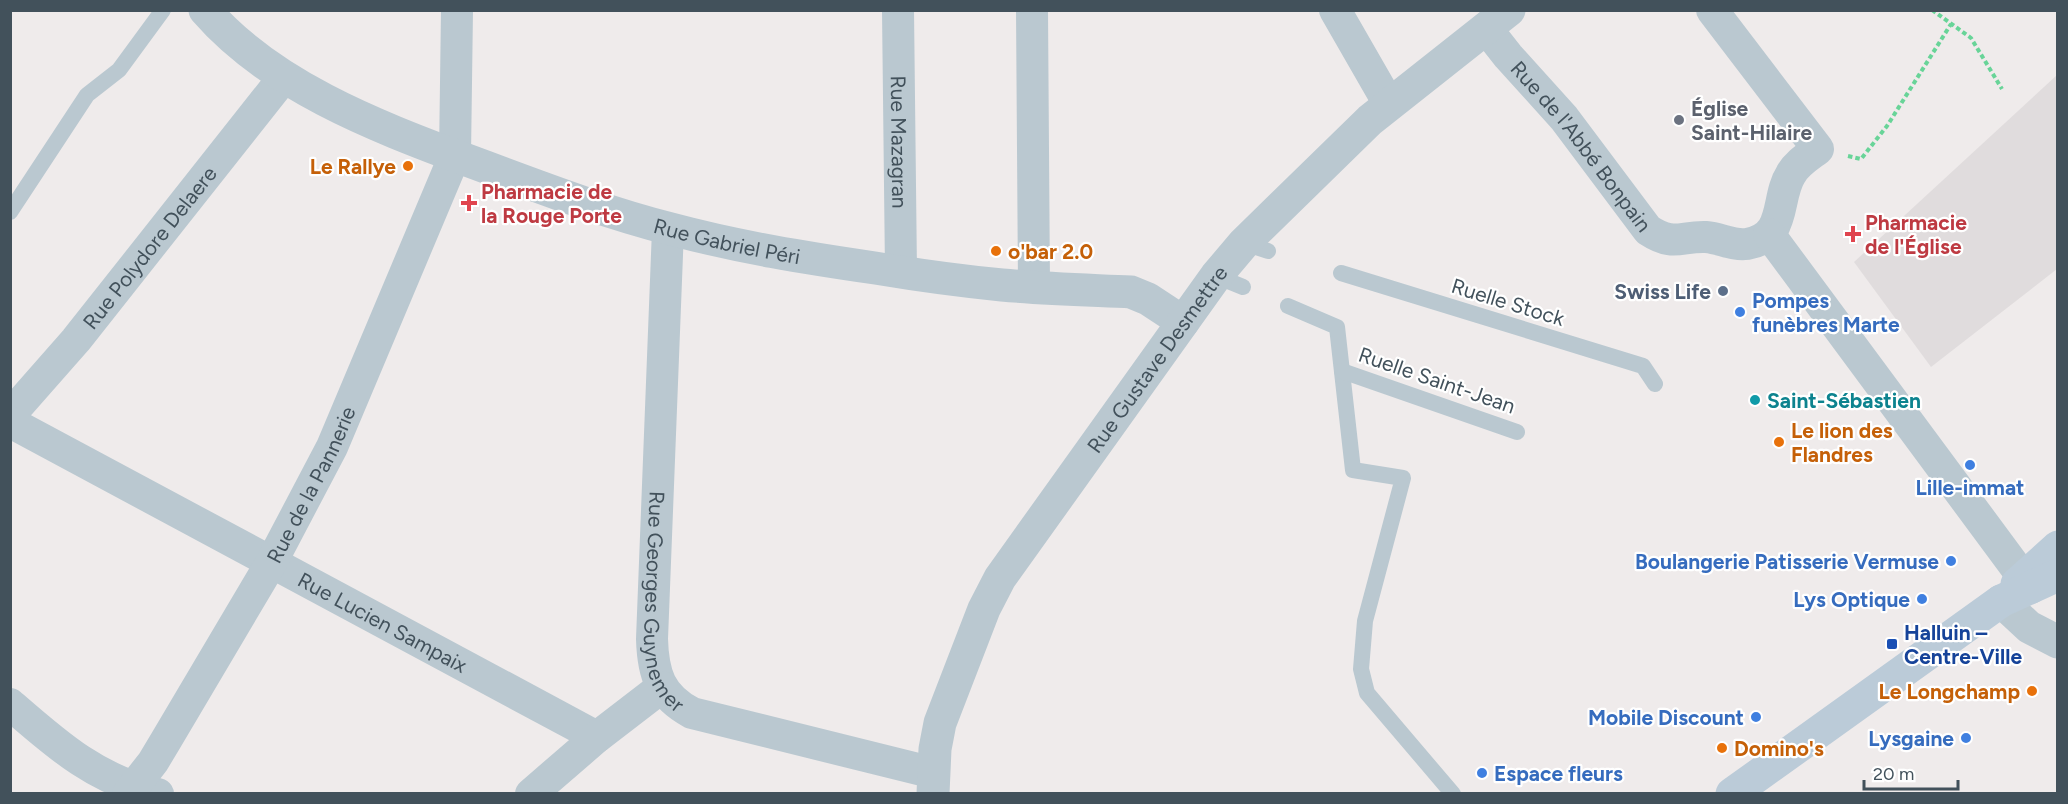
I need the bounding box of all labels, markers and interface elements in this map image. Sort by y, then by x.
street label: Rue de l'Abbé Bonpain [1506,56,1657,236]
street label: Rue Mazagran [886,75,913,209]
place label: Église Saint-Hilaire [1691,96,1812,145]
marker: Église Saint-Hilaire [1672,113,1686,127]
place label: Le Rallye [310,154,396,179]
marker: Le Rallye [401,159,415,173]
street label: Rue Polydore Delaere [77,161,221,334]
place label: Pharmacie de la Rouge Porte [481,179,622,228]
marker: Pharmacie de la Rouge Porte [462,196,476,210]
place label: Pharmacie de l'Église [1865,210,1967,259]
street label: Rue Gabriel Péri [651,213,802,269]
marker: Pharmacie de l'Église [1846,227,1860,241]
place label: o'bar 2.0 [1008,239,1093,264]
marker: o'bar 2.0 [989,244,1003,258]
street label: Rue Gustave Desmettre [1081,260,1232,457]
street label: Ruelle Stock [1449,273,1568,331]
place label: Swiss Life [1614,279,1711,304]
marker: Swiss Life [1716,284,1730,298]
place label: Pompes funèbres Marte [1752,288,1900,337]
marker: Pompes funèbres Marte [1733,305,1747,319]
street label: Ruelle Saint-Jean [1355,342,1519,418]
place label: Saint-Sébastien [1767,388,1921,413]
marker: Saint-Sébastien [1748,393,1762,407]
street label: Rue de la Pannerie [261,403,360,567]
place label: Le lion des Flandres [1791,418,1893,467]
marker: Le lion des Flandres [1772,435,1786,449]
marker: Lille-immat [1963,458,1977,472]
place label: Lille-immat [1915,475,2025,500]
street label: Rue Georges Guynemer [639,491,689,717]
place label: Boulangerie Patisserie Vermuse [1635,549,1939,574]
marker: Boulangerie Patisserie Vermuse [1944,554,1958,568]
street label: Rue Lucien Sampaix [294,566,472,678]
place label: Lys Optique [1793,587,1910,612]
marker: Lys Optique [1915,592,1929,606]
place label: Halluin – Centre-Ville [1904,620,2022,669]
marker: Halluin – Centre-Ville [1885,637,1899,651]
place label: Le Longchamp [1879,679,2020,704]
marker: Le Longchamp [2025,684,2039,698]
place label: Mobile Discount [1588,705,1744,730]
marker: Mobile Discount [1749,710,1763,724]
place label: Lysgaine [1868,726,1954,751]
marker: Lysgaine [1959,731,1973,745]
place label: Domino's [1734,736,1824,761]
marker: Domino's [1715,741,1729,755]
scale bar [1864,753,1958,791]
place label: Espace fleurs [1494,761,1623,786]
text: 20 m [1873,763,1914,785]
marker: Espace fleurs [1475,766,1489,780]

